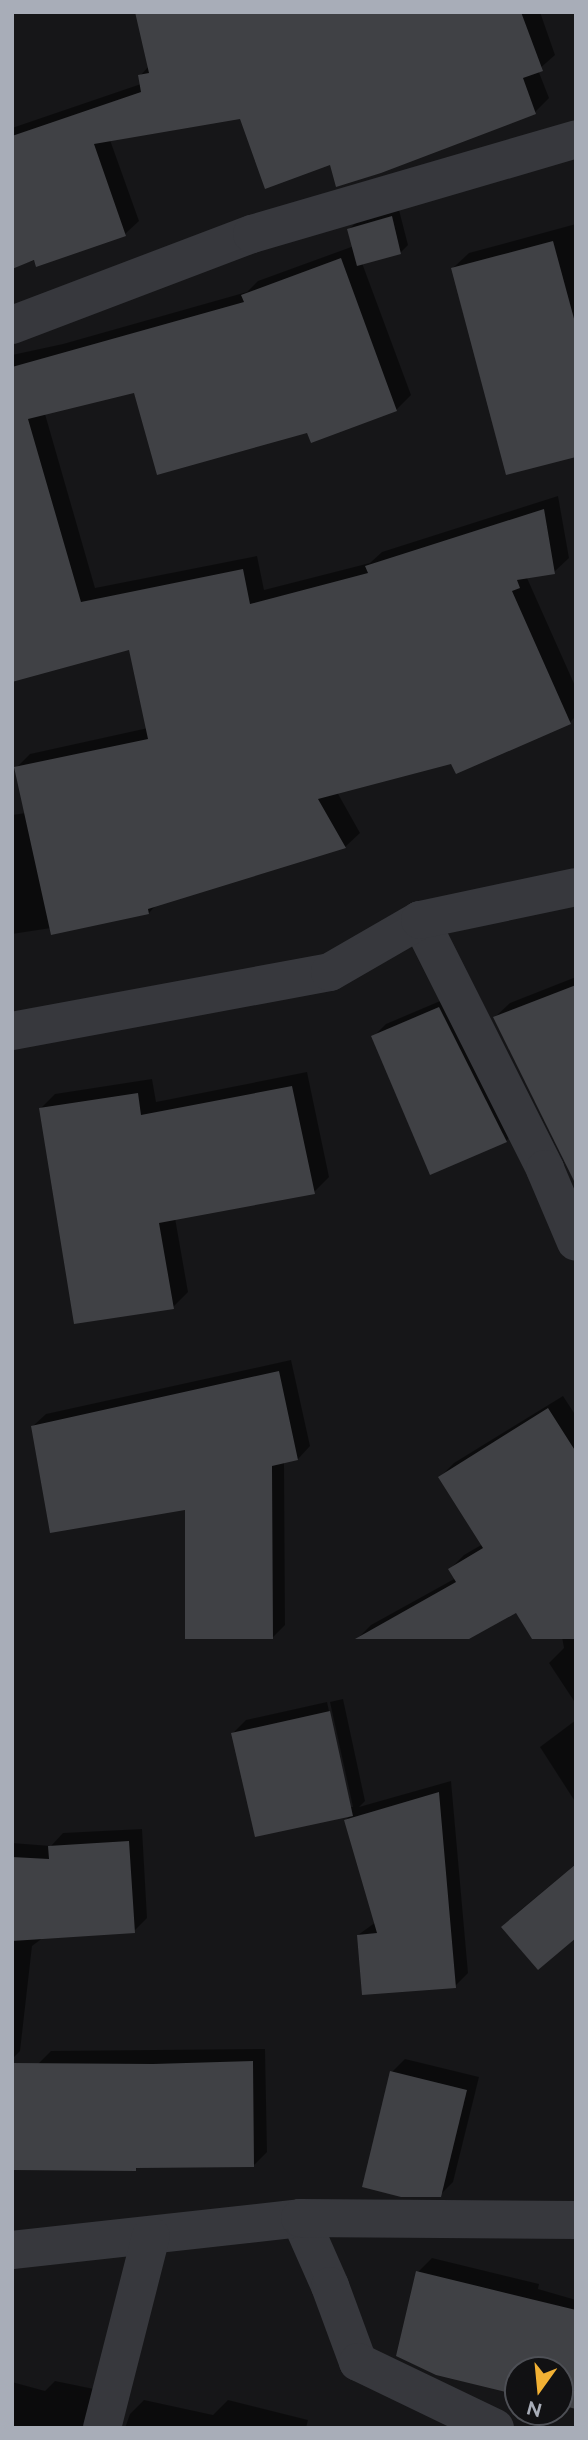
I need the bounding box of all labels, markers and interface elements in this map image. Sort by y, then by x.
north arrow [504,2356,574,2426]
text: N [524,2397,544,2422]

